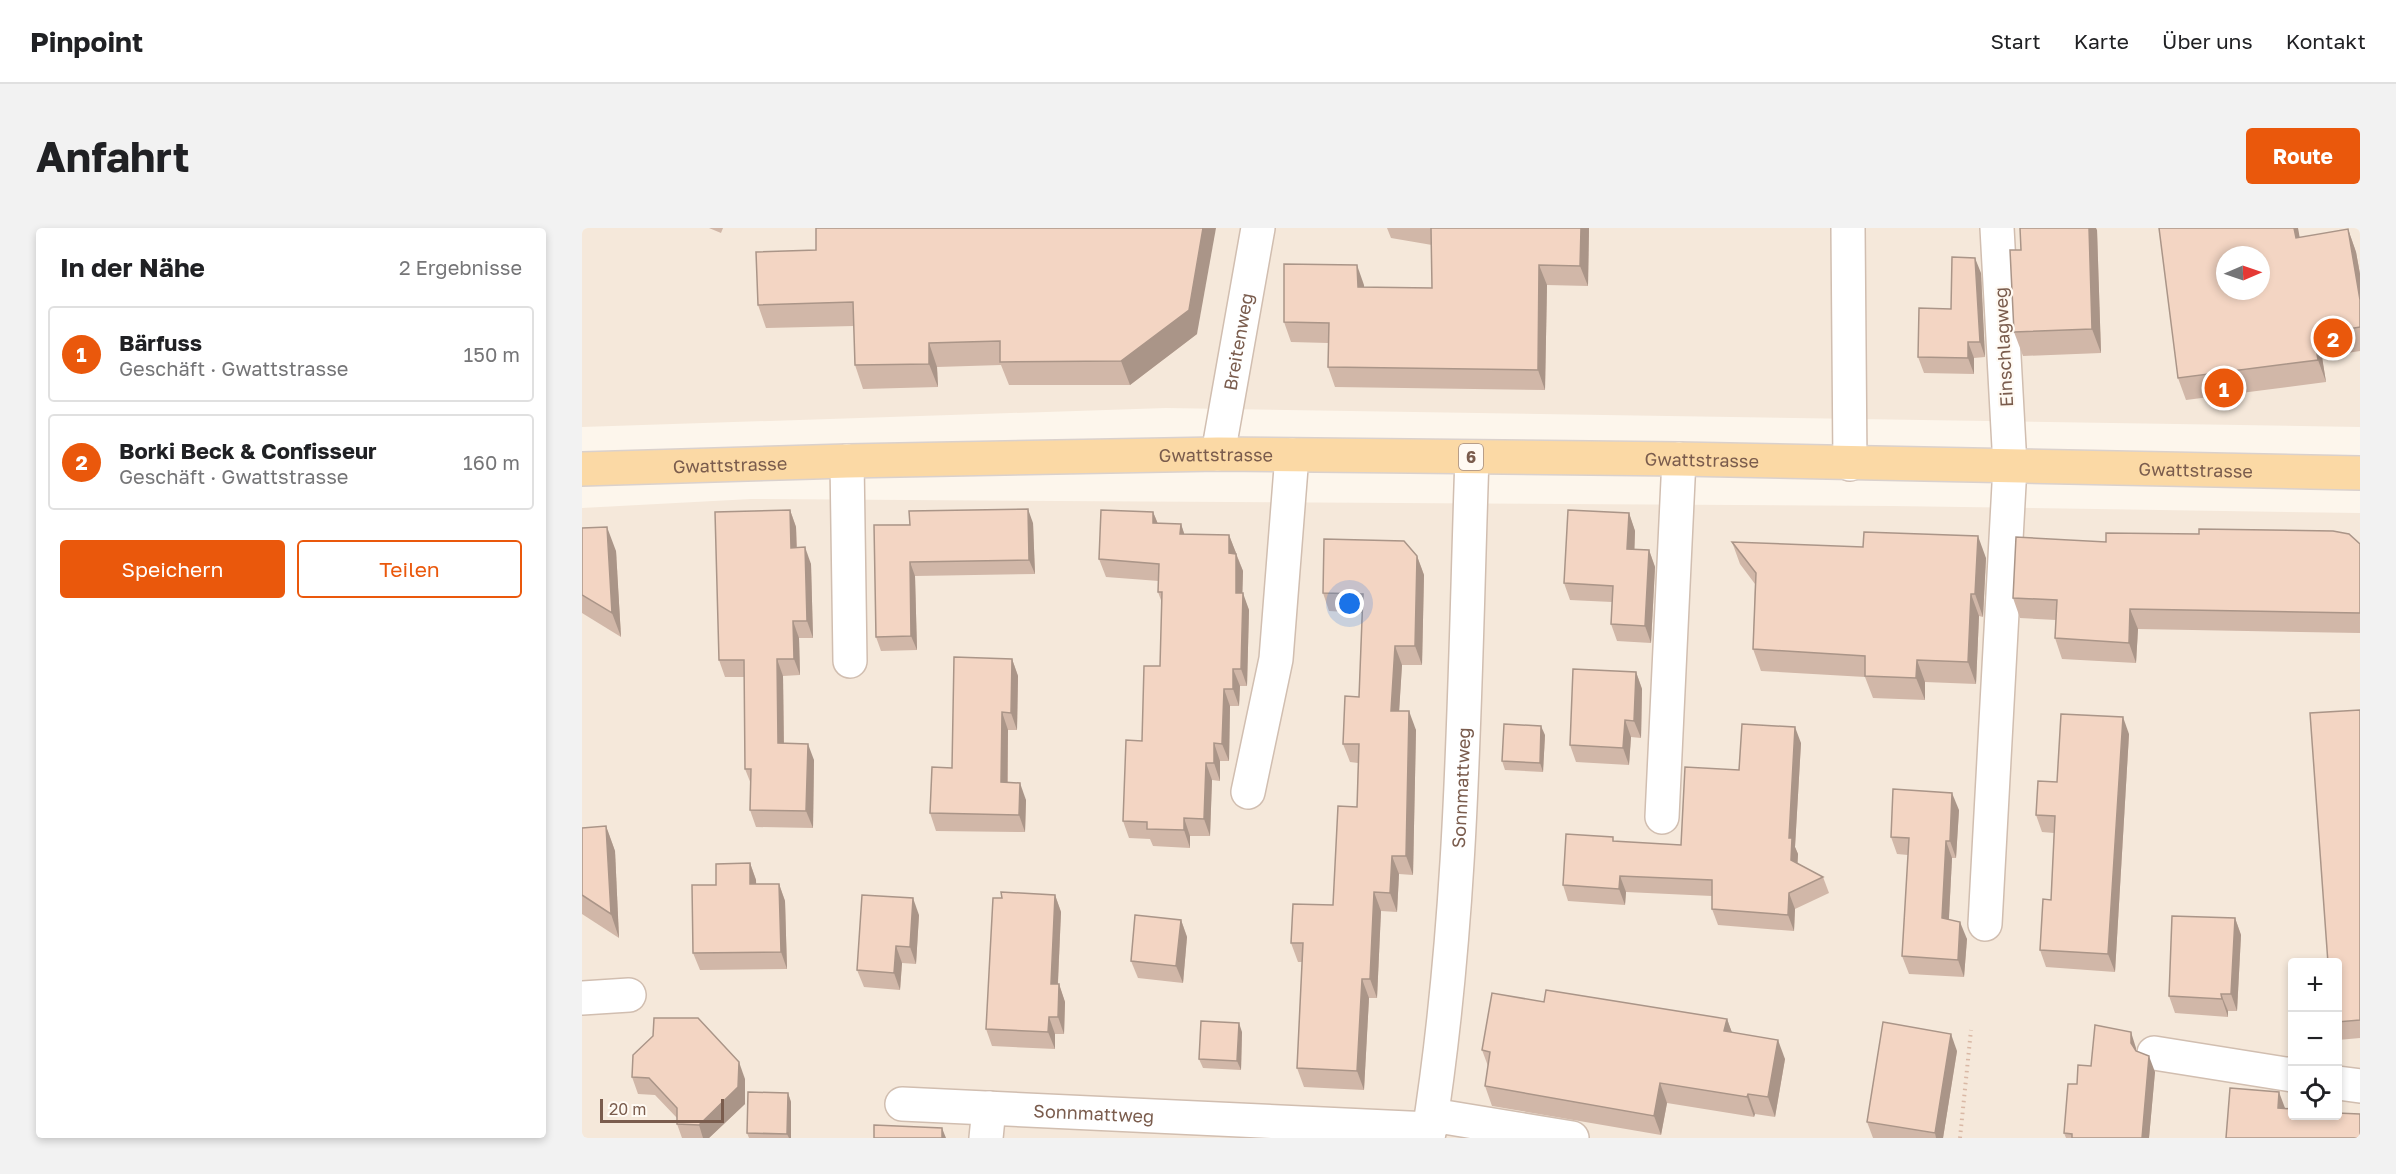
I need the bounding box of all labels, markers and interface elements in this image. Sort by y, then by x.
text: Pinpoint [30,25,143,58]
text: Start [1990,28,2041,54]
text: Karte [2074,28,2129,54]
text: Über uns [2162,28,2253,54]
text: Kontakt [2286,28,2366,54]
button: Route [2246,128,2360,184]
text: Anfahrt [36,131,190,181]
north arrow [2216,246,2270,300]
text: In der Nähe [60,252,205,283]
text: 2 Ergebnisse [399,255,522,279]
street label: Einschlagweg [1989,286,2017,408]
street label: Breitenweg [1218,291,1257,392]
pin: 2 [2314,316,2352,360]
text: Bärfuss [119,329,202,356]
text: 1 [76,342,87,366]
text: 150 m [464,342,520,366]
text: Geschäft · Gwattstrasse [119,356,348,380]
pin: 1 [2204,366,2244,410]
text: Borki Beck & Confisseur [119,437,377,464]
street label: Gwattstrasse [1158,443,1273,466]
road number: 6 [1459,444,1483,470]
street label: Gwattstrasse [1644,448,1759,472]
text: 2 [75,450,88,474]
text: 160 m [463,450,520,474]
street label: Gwattstrasse [672,452,787,477]
street label: Gwattstrasse [2138,457,2253,482]
text: Geschäft · Gwattstrasse [119,464,348,488]
button: Speichern [60,540,285,598]
button: Teilen [297,540,522,598]
your location [1335,589,1364,618]
street label: Sonnmattweg [1447,727,1475,849]
map controls [2288,958,2342,1120]
button: + [2288,958,2342,1012]
button: − [2288,1012,2342,1066]
button: locate [2288,1066,2342,1120]
scale bar [600,1096,724,1124]
text: 20 m [609,1099,646,1119]
street label: Sonnmattweg [1033,1099,1155,1127]

